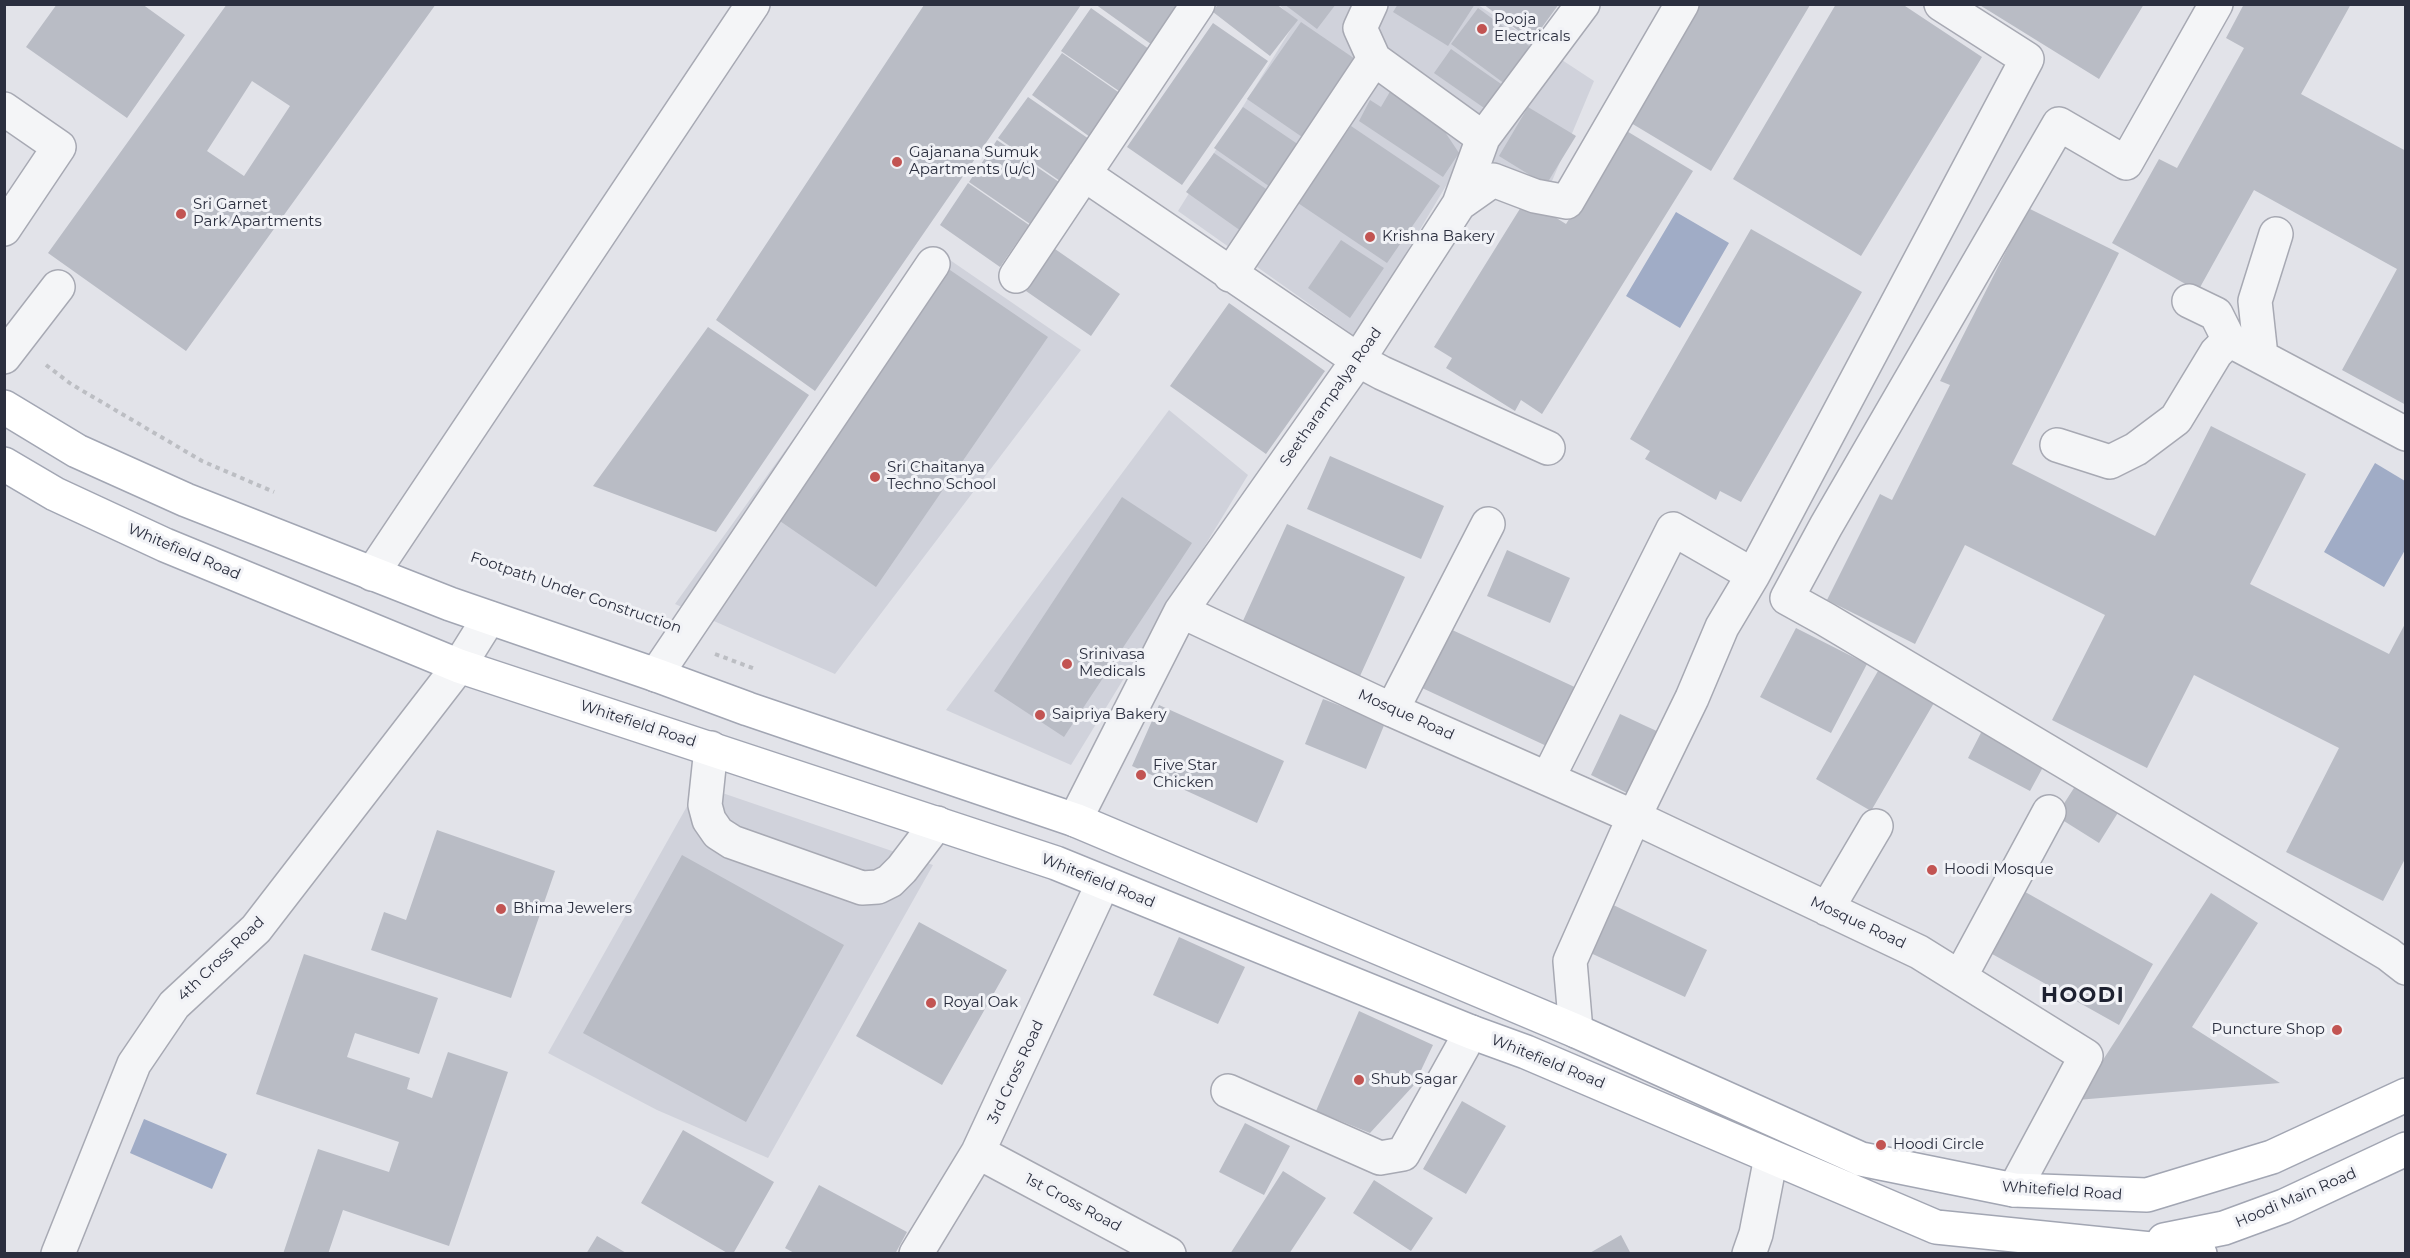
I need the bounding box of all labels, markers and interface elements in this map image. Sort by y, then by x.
place label: Pooja Electricals [1494,11,1570,46]
marker: Pooja Electricals [1475,22,1489,36]
place label: Gajanana Sumuk Apartments (u/c) [909,144,1039,179]
marker: Gajanana Sumuk Apartments (u/c) [890,155,904,169]
place label: Sri Garnet Park Apartments [193,196,322,231]
marker: Sri Garnet Park Apartments [174,207,188,221]
place label: Krishna Bakery [1382,228,1495,246]
marker: Krishna Bakery [1363,230,1377,244]
street label: Seetharampalya Road [1276,324,1386,470]
place label: Sri Chaitanya Techno School [887,459,996,494]
marker: Sri Chaitanya Techno School [868,470,882,484]
street label: Whitefield Road [125,520,243,584]
street label: Footpath Under Construction [468,548,684,638]
place label: Srinivasa Medicals [1079,646,1145,681]
marker: Srinivasa Medicals [1060,657,1074,671]
street label: Mosque Road [1355,686,1457,744]
street label: Whitefield Road [578,697,698,751]
place label: Saipriya Bakery [1052,706,1167,724]
marker: Saipriya Bakery [1033,708,1047,722]
place label: Five Star Chicken [1153,757,1217,792]
marker: Five Star Chicken [1134,768,1148,782]
street label: Whitefield Road [1039,850,1157,912]
place label: Hoodi Mosque [1944,861,2053,879]
marker: Hoodi Mosque [1925,863,1939,877]
street label: Mosque Road [1807,893,1909,953]
place label: Bhima Jewelers [513,900,632,918]
marker: Bhima Jewelers [494,902,508,916]
street label: 4th Cross Road [174,913,268,1005]
district label: HOODI [2041,983,2125,1009]
place label: Royal Oak [943,994,1018,1012]
marker: Royal Oak [924,996,938,1010]
street label: 3rd Cross Road [984,1017,1048,1127]
place label: Puncture Shop [2212,1021,2325,1039]
marker: Puncture Shop [2330,1023,2344,1037]
street label: Whitefield Road [1489,1031,1607,1093]
place label: Shub Sagar [1371,1071,1458,1089]
marker: Shub Sagar [1352,1073,1366,1087]
place label: Hoodi Circle [1893,1136,1984,1154]
marker: Hoodi Circle [1874,1138,1888,1152]
street label: Hoodi Main Road [2233,1164,2359,1232]
street label: 1st Cross Road [1022,1170,1124,1236]
street label: Whitefield Road [2001,1178,2123,1204]

